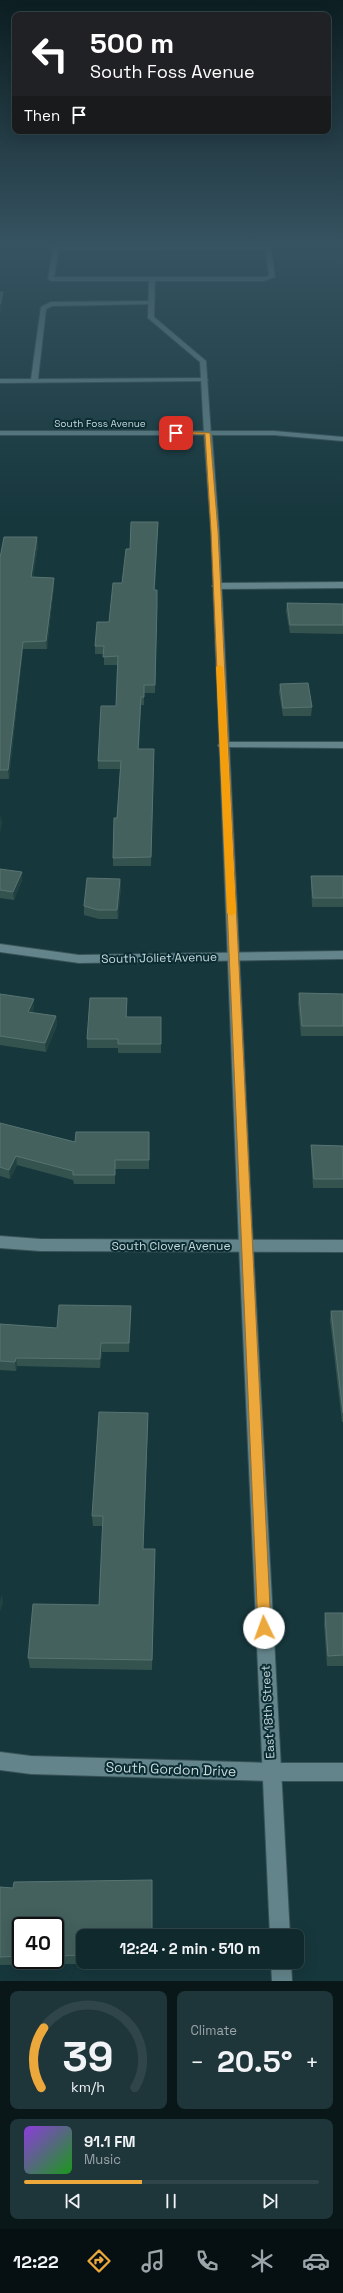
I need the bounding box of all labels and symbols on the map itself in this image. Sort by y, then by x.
pin [159,416,193,450]
street label: South Foss Avenue [54,417,146,430]
street label: South Joliet Avenue [101,949,217,967]
street label: South Clover Avenue [111,1238,231,1254]
position arrow [243,1607,285,1649]
street label: East 18th Street [258,1665,278,1759]
street label: South Gordon Drive [105,1758,237,1780]
speed limit sign: 40 [12,1917,64,1969]

